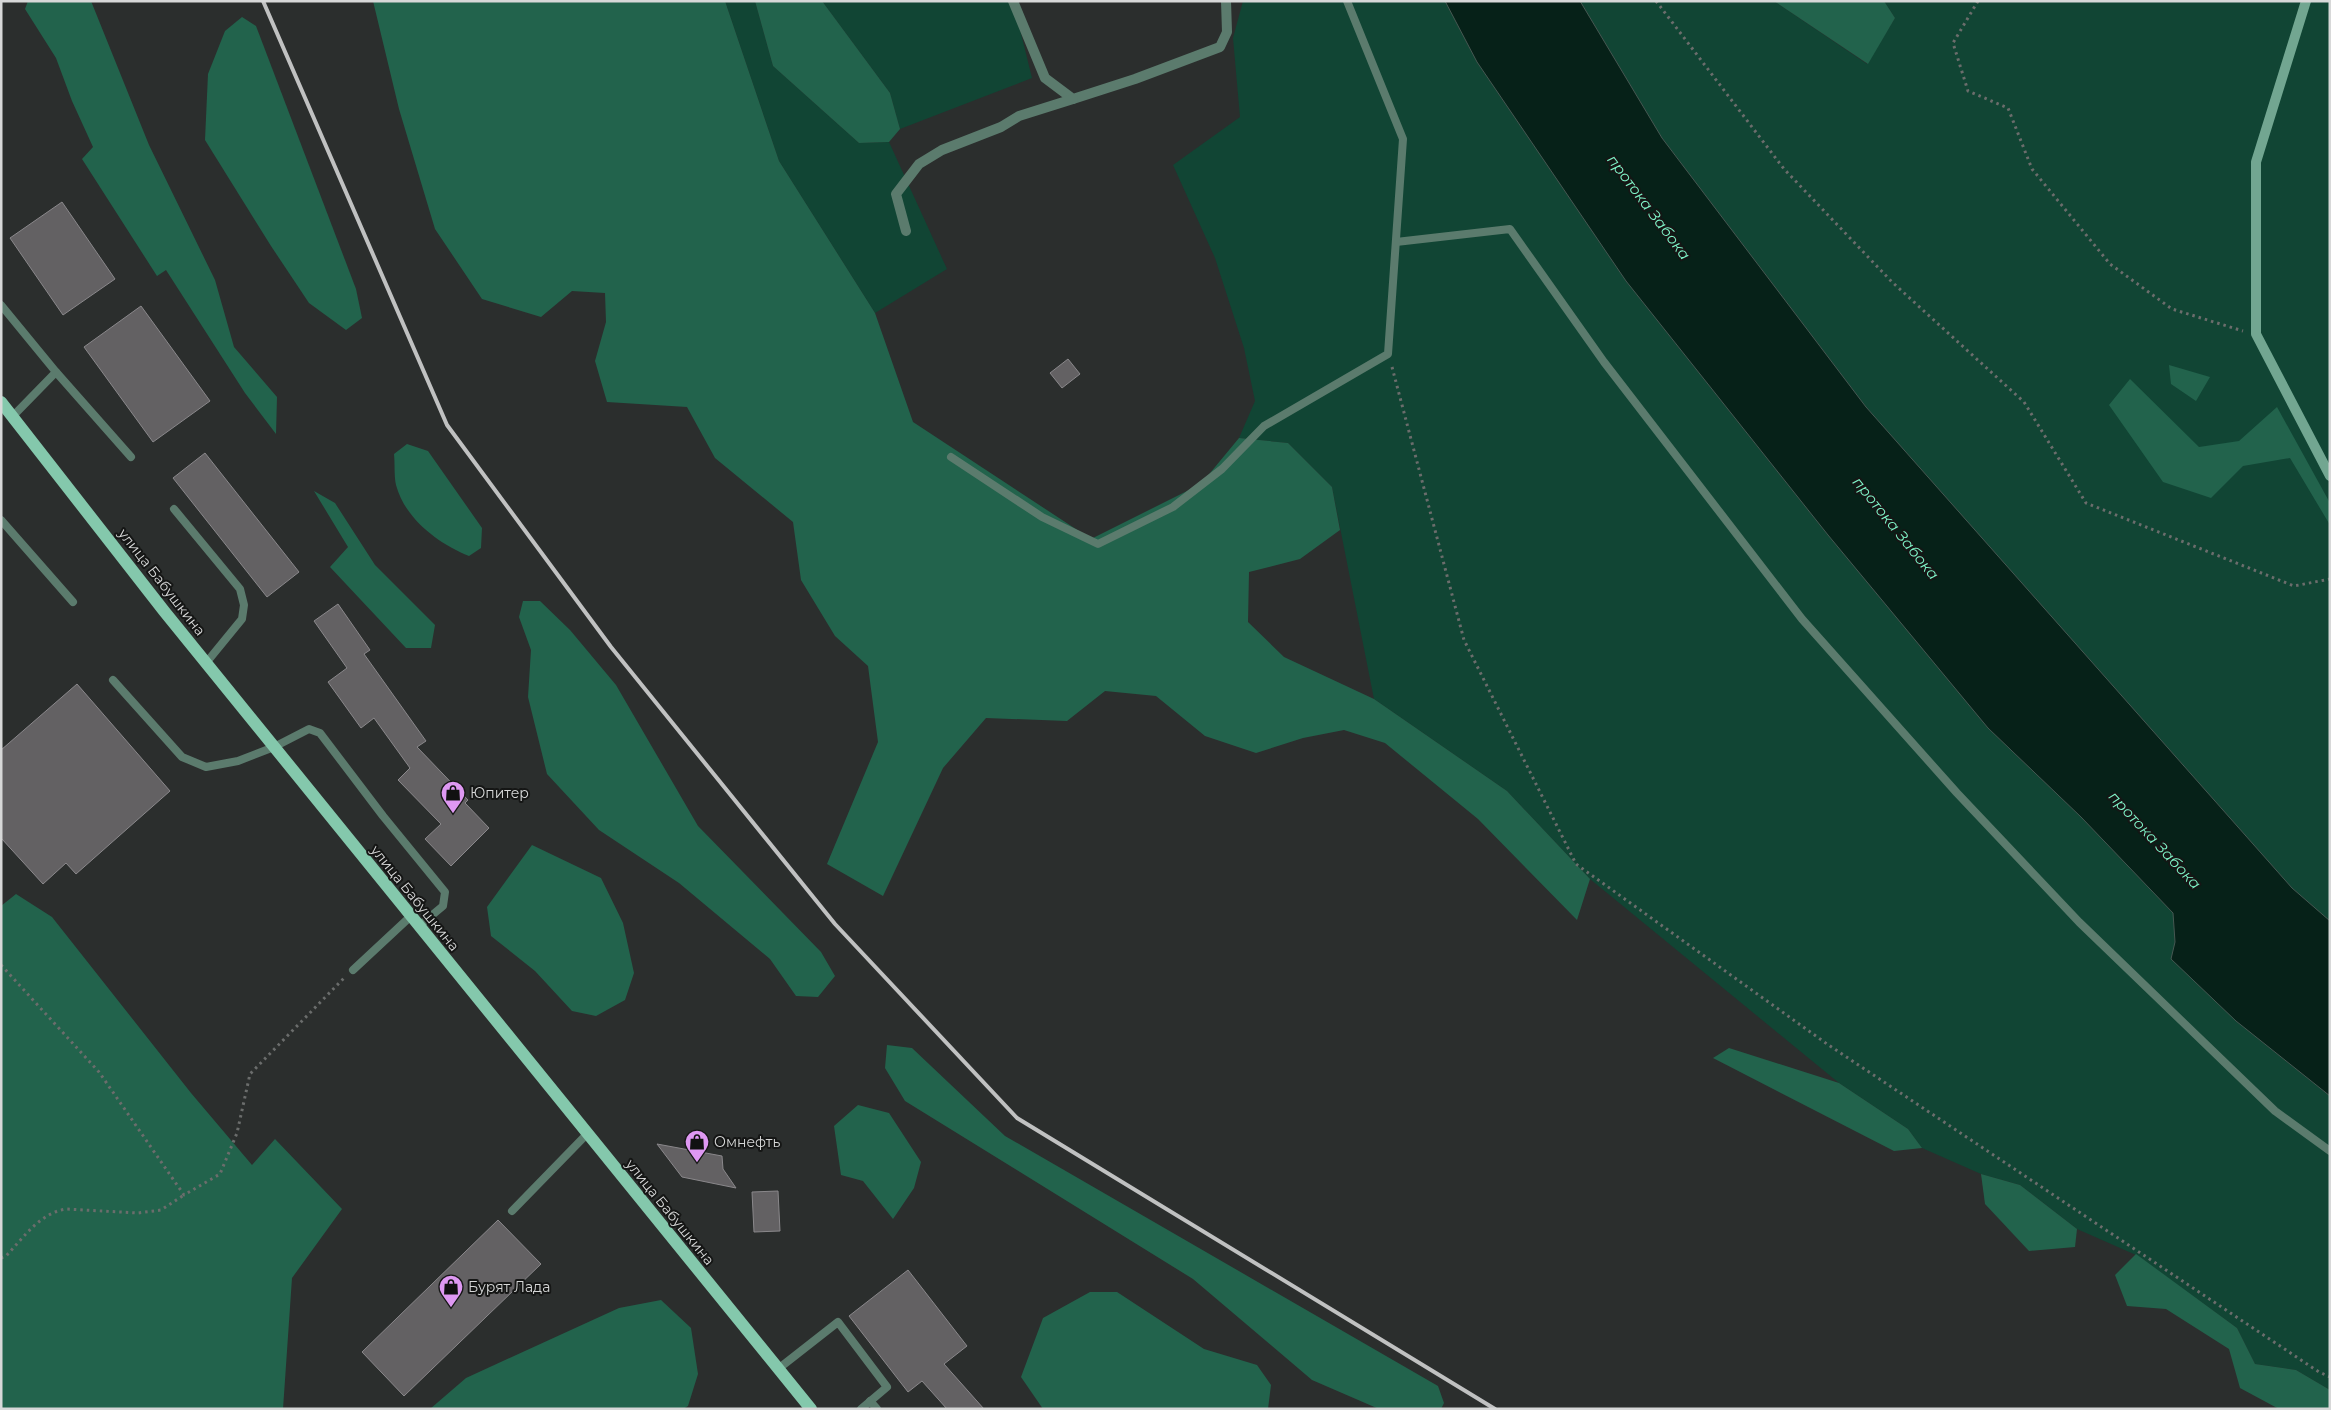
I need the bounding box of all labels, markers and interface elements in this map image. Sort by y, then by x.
water label: протока Забока [1603,151,1695,263]
water label: протока Забока [1849,473,1943,583]
street label: улица Бабушкина [114,524,209,639]
shop icon: Юпитер [440,780,466,814]
place label: Юпитер [470,784,529,802]
water label: протока Забока [2105,787,2205,893]
street label: улица Бабушкина [366,841,463,955]
shop icon: Омнефть [684,1129,710,1163]
place label: Омнефть [714,1133,780,1151]
street label: улица Бабушкина [621,1155,718,1269]
shop icon: Бурят Лада [438,1274,464,1308]
place label: Бурят Лада [468,1278,550,1296]

